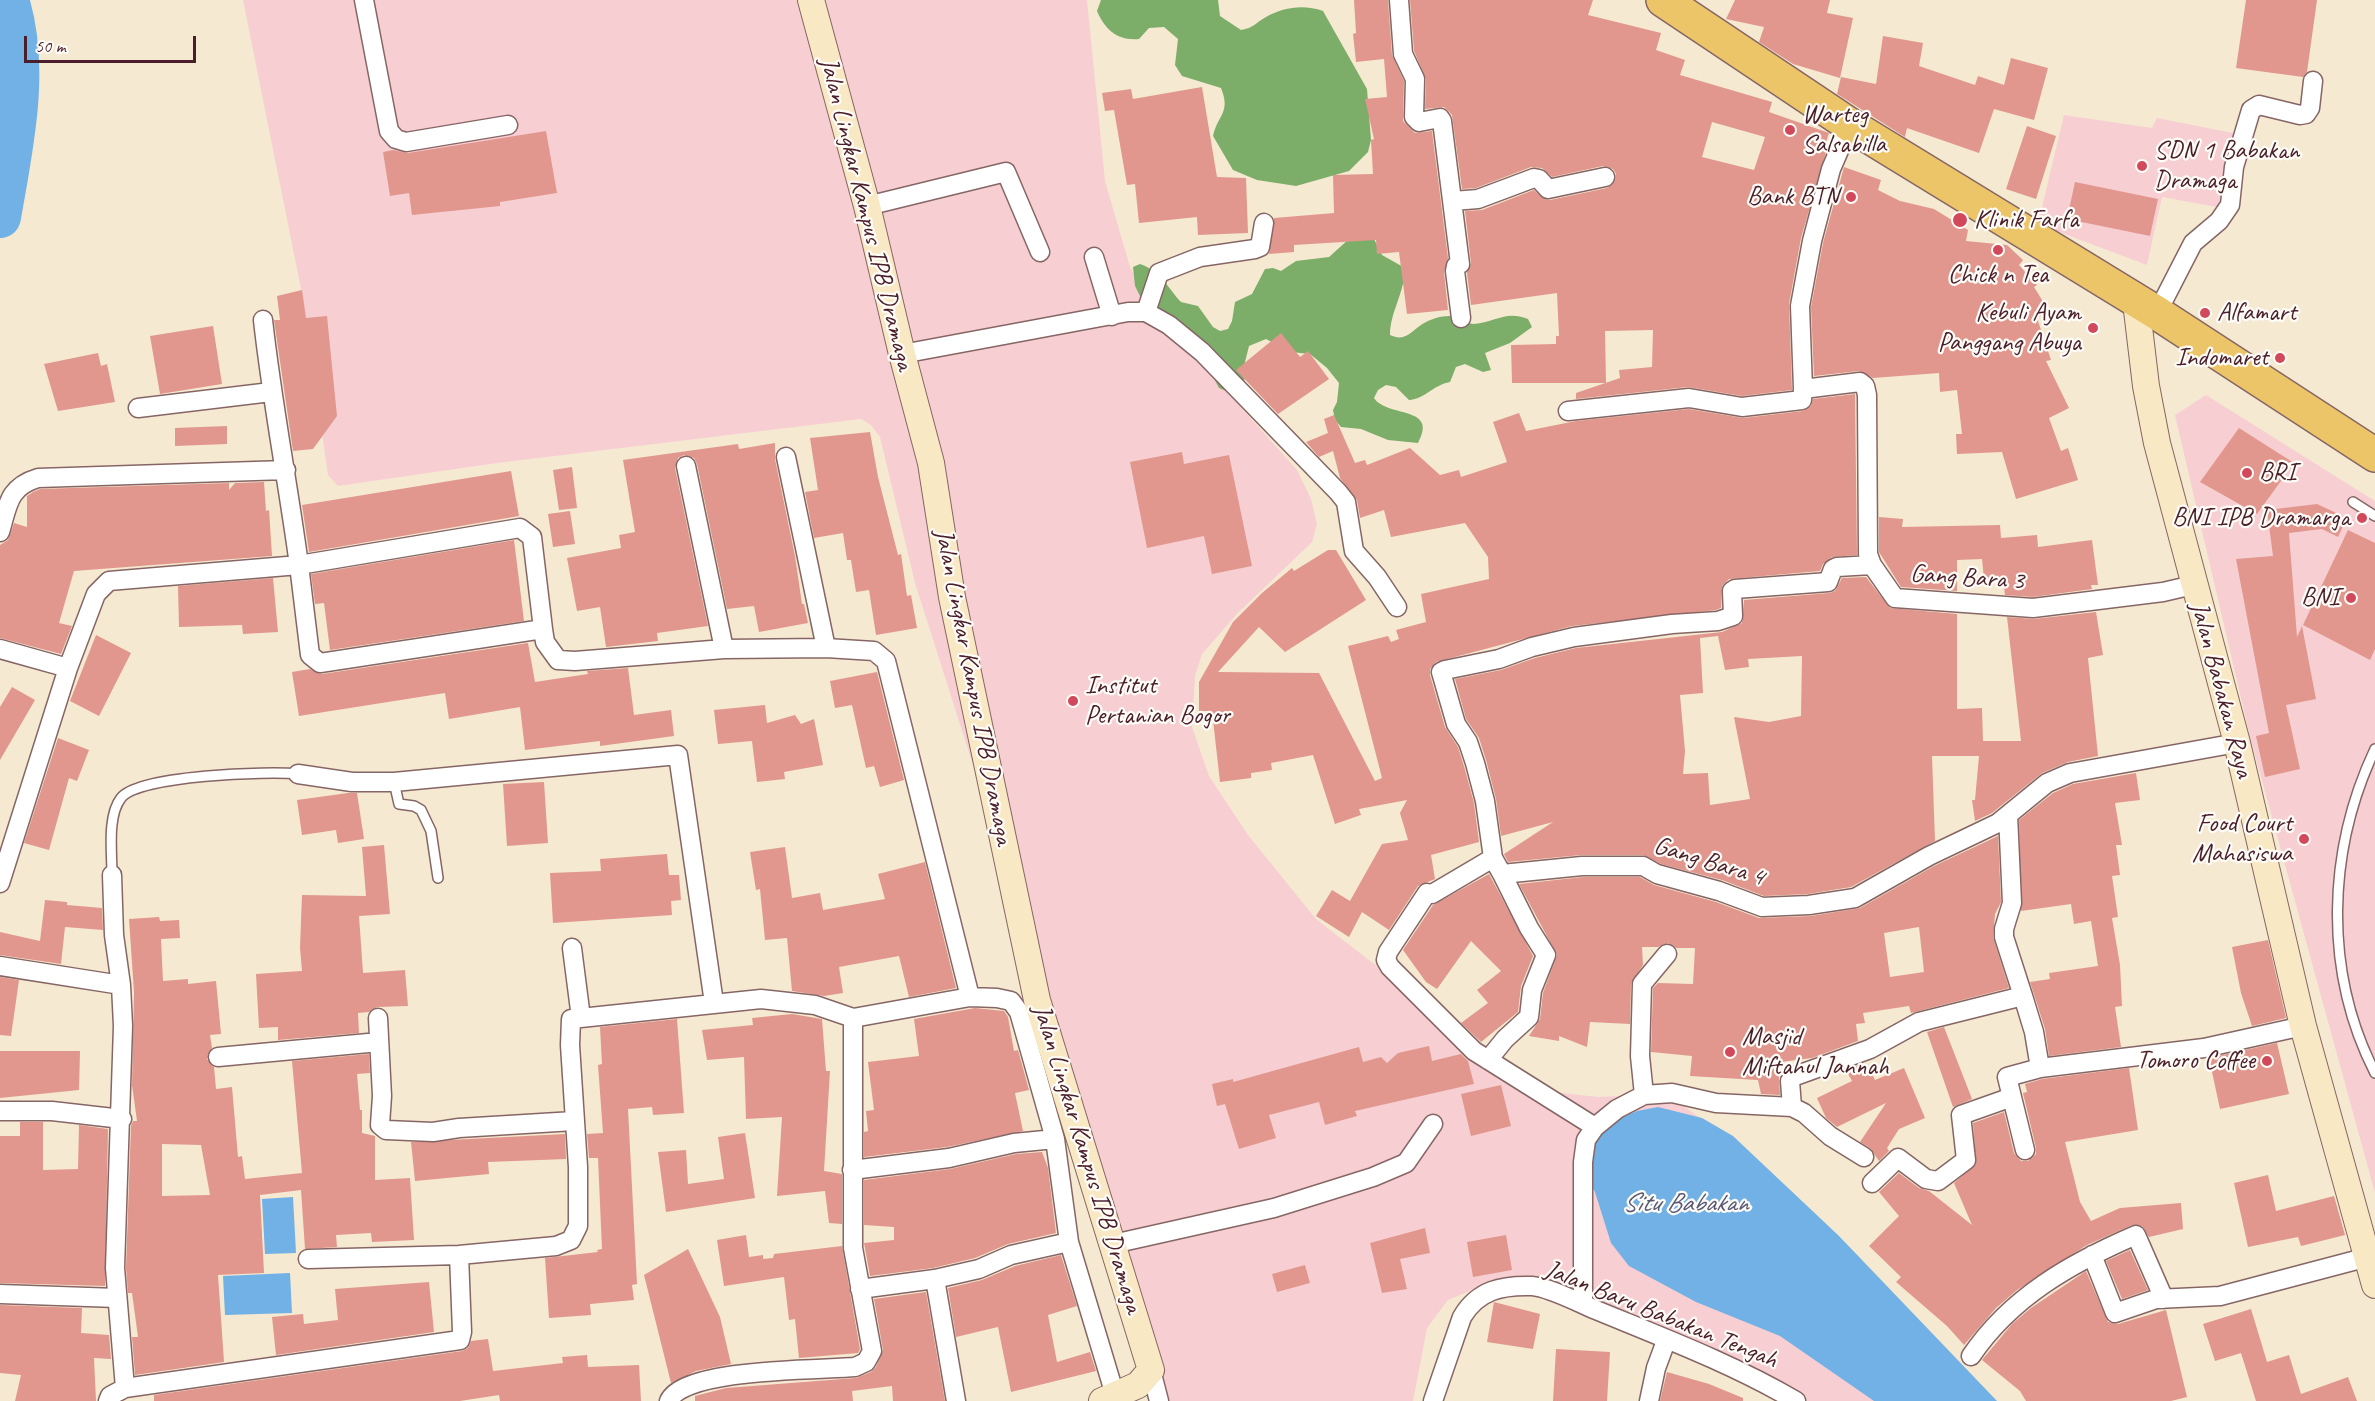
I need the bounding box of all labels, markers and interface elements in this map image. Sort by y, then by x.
scale bar [27,24,200,62]
text: 50 m [35,35,66,57]
street label: Jalan Lingkar Kampus IPB Dramaga [812,54,920,374]
place label: Warteg Salsabilla [1802,99,1886,160]
marker: Warteg Salsabilla [1783,123,1797,137]
place label: SDN 1 Babakan Dramaga [2154,135,2299,196]
marker: SDN 1 Babakan Dramaga [2135,159,2149,173]
place label: Bank BTN [1747,181,1839,213]
marker: Bank BTN [1844,190,1858,204]
place label: Klinik Farfa [1974,204,2079,236]
marker: Klinik Farfa [1951,211,1969,229]
marker: Chick n Tea [1991,243,2005,257]
place label: Chick n Tea [1948,259,2048,291]
place label: Kebuli Ayam Panggang Abuya [1938,297,2081,358]
place label: Alfamart [2217,297,2296,329]
marker: Alfamart [2198,306,2212,320]
marker: Kebuli Ayam Panggang Abuya [2086,321,2100,335]
place label: Indomaret [2175,342,2268,374]
marker: Indomaret [2273,351,2287,365]
place label: BRI [2259,457,2296,489]
marker: BRI [2240,466,2254,480]
place label: BNI IPB Dramarga [2172,502,2350,534]
marker: BNI IPB Dramarga [2355,511,2369,525]
street label: Jalan Lingkar Kampus IPB Dramaga [927,526,1019,848]
street label: Gang Bara 3 [1909,558,2025,598]
place label: BNI [2301,582,2339,614]
marker: BNI [2344,591,2358,605]
street label: Jalan Babakan Raya [2183,599,2259,781]
place label: Institut Pertanian Bogor [1085,670,1230,732]
marker: Institut Pertanian Bogor [1066,694,1080,708]
place label: Food Court Mahasiswa [2192,808,2292,870]
street label: Gang Bara 4 [1650,830,1768,894]
marker: Food Court Mahasiswa [2297,832,2311,846]
street label: Jalan Lingkar Kampus IPB Dramaga [1025,1001,1149,1317]
place label: Masjid Miftahul Jannah [1742,1021,1888,1082]
marker: Masjid Miftahul Jannah [1723,1045,1737,1059]
place label: Tomoro Coffee [2136,1045,2255,1077]
marker: Tomoro Coffee [2260,1054,2274,1068]
water label: Situ Babakan [1622,1188,1748,1220]
street label: Jalan Baru Babakan Tengah [1540,1254,1782,1376]

